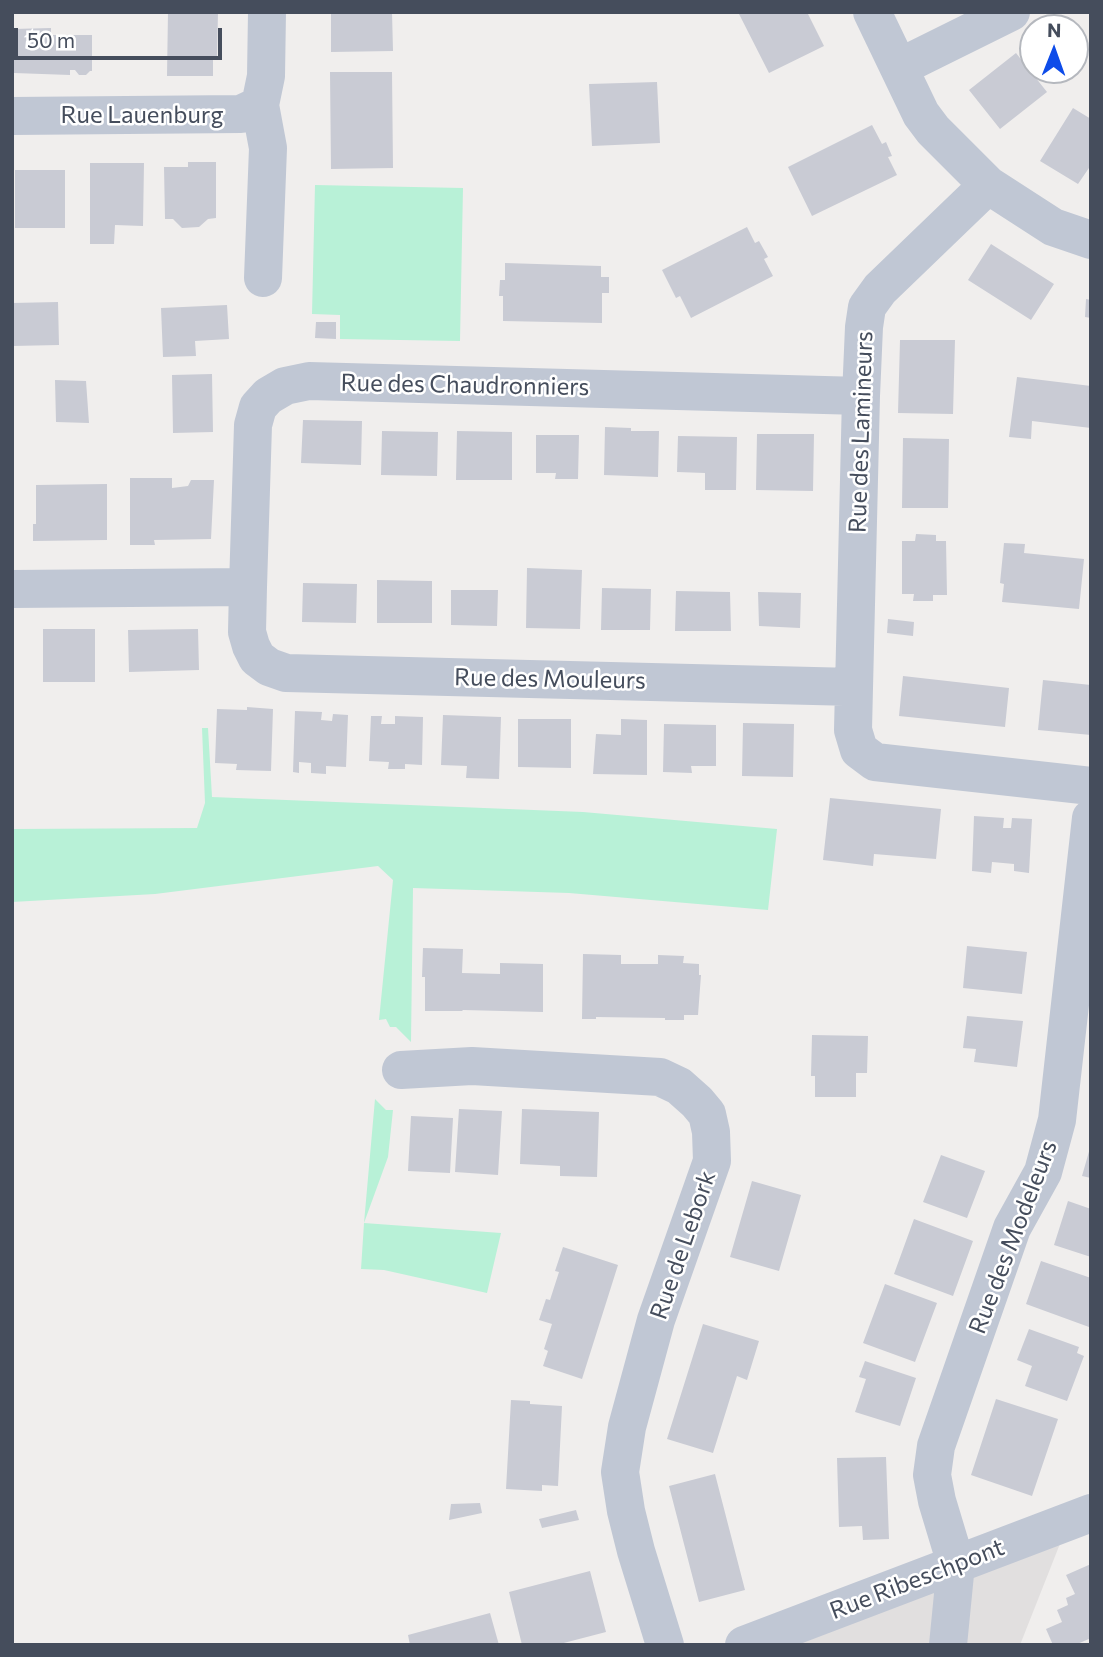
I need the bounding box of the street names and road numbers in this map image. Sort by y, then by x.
street label: Rue Lauenburg [61,101,223,129]
street label: Rue des Lamineurs [843,331,879,533]
street label: Rue des Chaudronniers [340,368,590,402]
street label: Rue des Mouleurs [454,663,646,695]
street label: Rue des Modeleurs [963,1136,1063,1338]
street label: Rue de Lebork [644,1167,722,1323]
street label: Rue Ribeschpont [826,1533,1008,1625]

